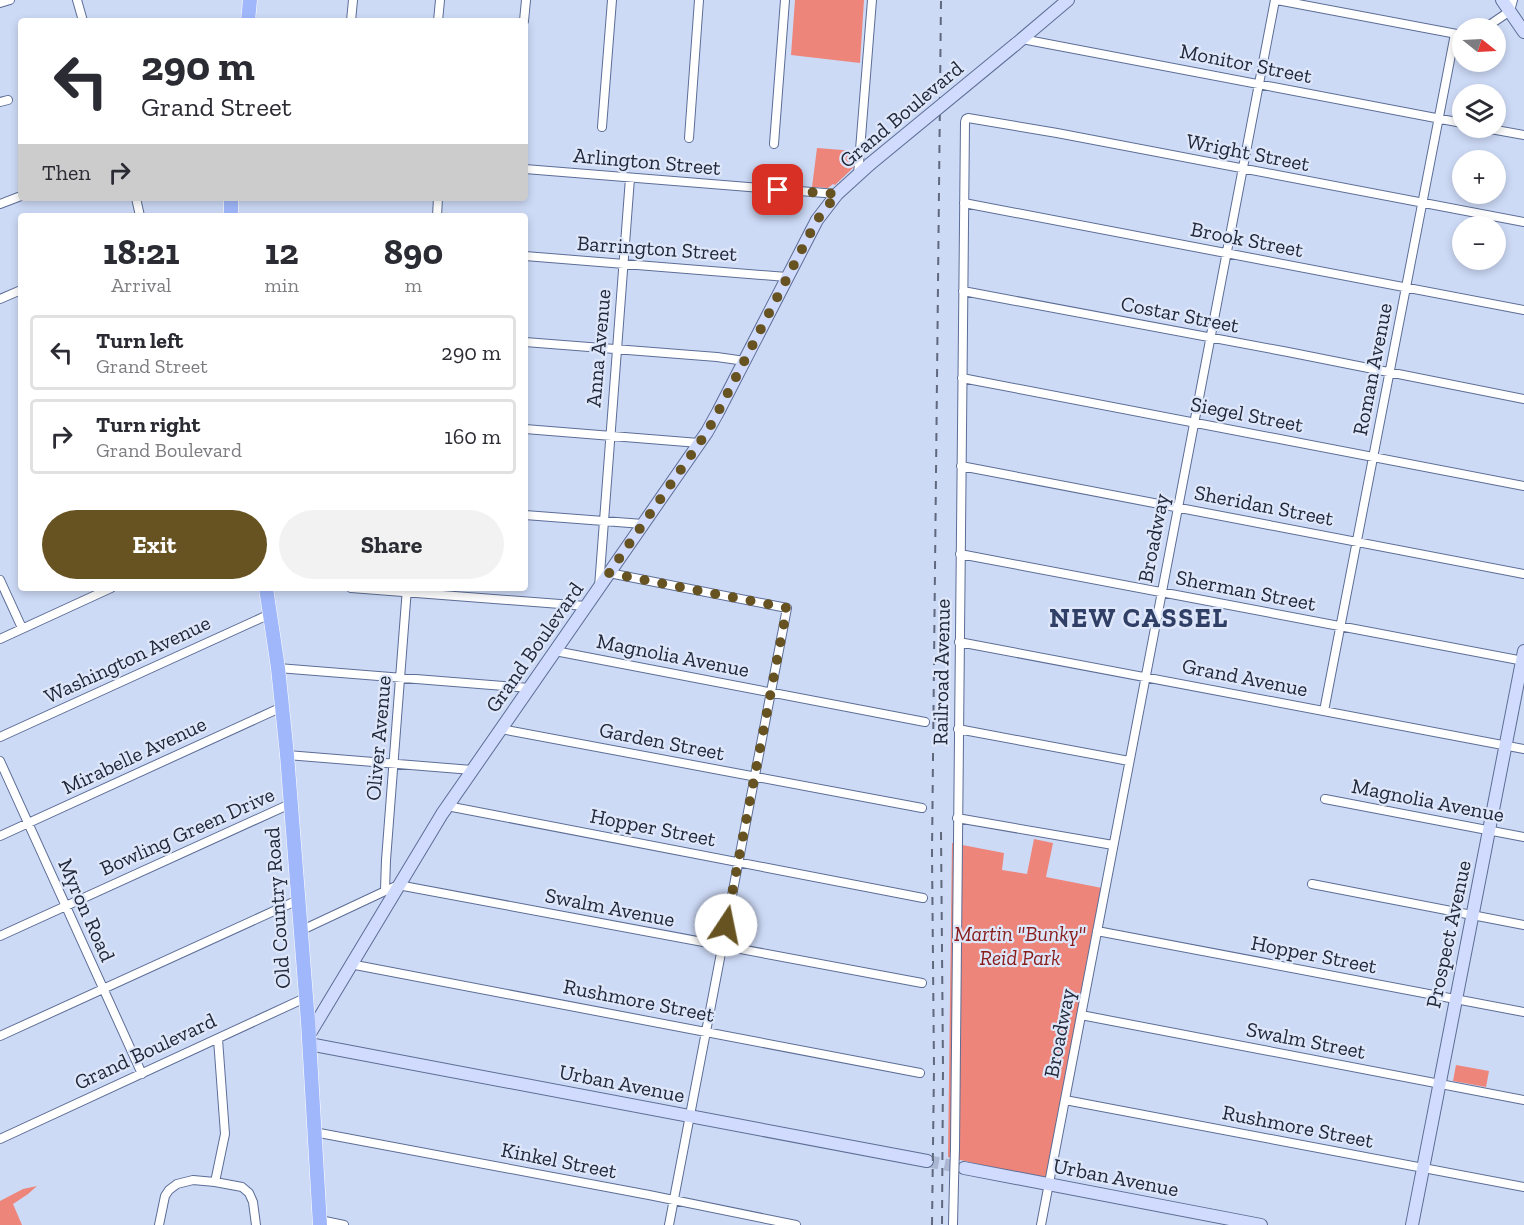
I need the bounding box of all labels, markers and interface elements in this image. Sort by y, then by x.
north arrow [1452,18,1506,72]
map controls [1452,18,1506,270]
street label: Monitor Street [1178,38,1314,88]
text: 290 m [141,40,255,91]
icon: left [42,42,120,120]
street label: Grand Boulevard [834,55,968,173]
button: layers [1452,84,1506,138]
text: Grand Street [141,91,292,123]
street label: Wright Street [1184,128,1312,176]
street label: Arlington Street [572,142,722,180]
button: + [1452,150,1506,204]
icon: right [103,156,136,189]
text: Then [42,159,91,186]
pin [752,164,803,215]
icon: arrive [761,173,794,206]
street label: Brook Street [1189,216,1306,262]
button: − [1452,216,1506,270]
text: 18:21 [103,230,180,273]
text: 12 [265,230,299,273]
text: 890 [384,230,443,273]
street label: Barrington Street [576,230,738,266]
text: Arrival [111,273,171,297]
text: min [265,273,299,297]
text: m [405,273,422,297]
street label: Anna Avenue [580,288,616,408]
street label: Costar Street [1119,290,1242,338]
street label: Roman Avenue [1347,301,1397,437]
text: Turn left [96,327,183,354]
icon: left [45,336,78,369]
text: 290 m [441,339,501,366]
text: Grand Street [96,354,208,378]
street label: Siegel Street [1189,391,1306,437]
text: Turn right [96,411,200,438]
icon: right [45,420,78,453]
text: 160 m [444,423,501,450]
text: Grand Boulevard [96,438,242,462]
street label: Sheridan Street [1192,479,1336,531]
street label: Broadway [1132,491,1174,585]
button: Exit [42,510,267,579]
button: Share [279,510,504,579]
street label: Sherman Street [1174,564,1318,616]
street label: Grand Boulevard [480,577,588,717]
street label: Railroad Avenue [927,598,955,745]
district label: NEW CASSEL [1049,602,1229,634]
street label: Washington Avenue [40,609,214,708]
street label: Magnolia Avenue [595,628,752,682]
street label: Grand Avenue [1180,653,1310,701]
street label: Oliver Avenue [360,674,396,802]
street label: Mirabelle Avenue [58,711,210,799]
street label: Garden Street [597,717,727,765]
street label: Magnolia Avenue [1350,773,1507,827]
street label: Bowling Green Drive [96,781,278,881]
street label: Hopper Street [588,803,718,851]
street label: Old Country Road [259,826,295,990]
street label: Myron Road [53,855,121,966]
street label: Prospect Avenue [1420,858,1476,1010]
street label: Swalm Avenue [543,882,677,932]
position arrow [694,893,758,957]
park label: Martin "Bunky" Reid Park [954,921,1086,970]
street label: Hopper Street [1249,930,1379,978]
street label: Rushmore Street [561,973,717,1027]
street label: Broadway [1038,986,1080,1080]
street label: Grand Boulevard [70,1007,220,1095]
street label: Swalm Street [1244,1016,1368,1064]
street label: Urban Avenue [557,1059,687,1107]
street label: Rushmore Street [1220,1099,1376,1153]
street label: Kinkel Street [499,1137,619,1184]
street label: Urban Avenue [1051,1153,1181,1201]

